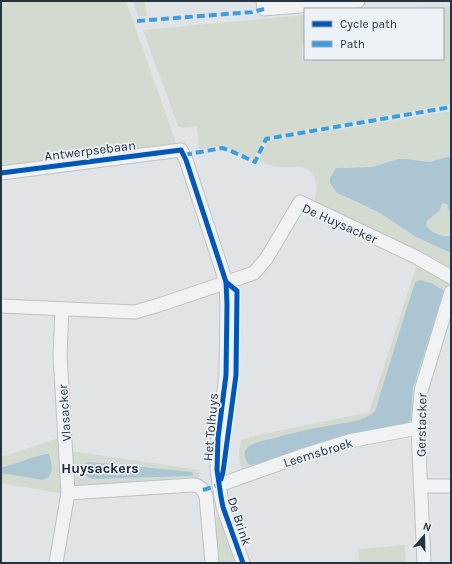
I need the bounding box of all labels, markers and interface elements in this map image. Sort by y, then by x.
legend [304,8,444,60]
text: Cycle path [340,17,397,31]
text: Path [340,37,365,51]
street label: Antwerpsebaan [44,137,137,164]
street label: De Huysacker [300,200,380,247]
street label: Vlasacker [55,383,74,442]
street label: Het Tolhuys [200,392,221,462]
street label: Gerstacker [413,393,430,457]
street label: Leemsbroek [282,435,355,470]
district label: Huysackers [61,460,139,477]
street label: De Brink [225,495,254,547]
north arrow [404,516,444,556]
text: N [421,520,433,535]

